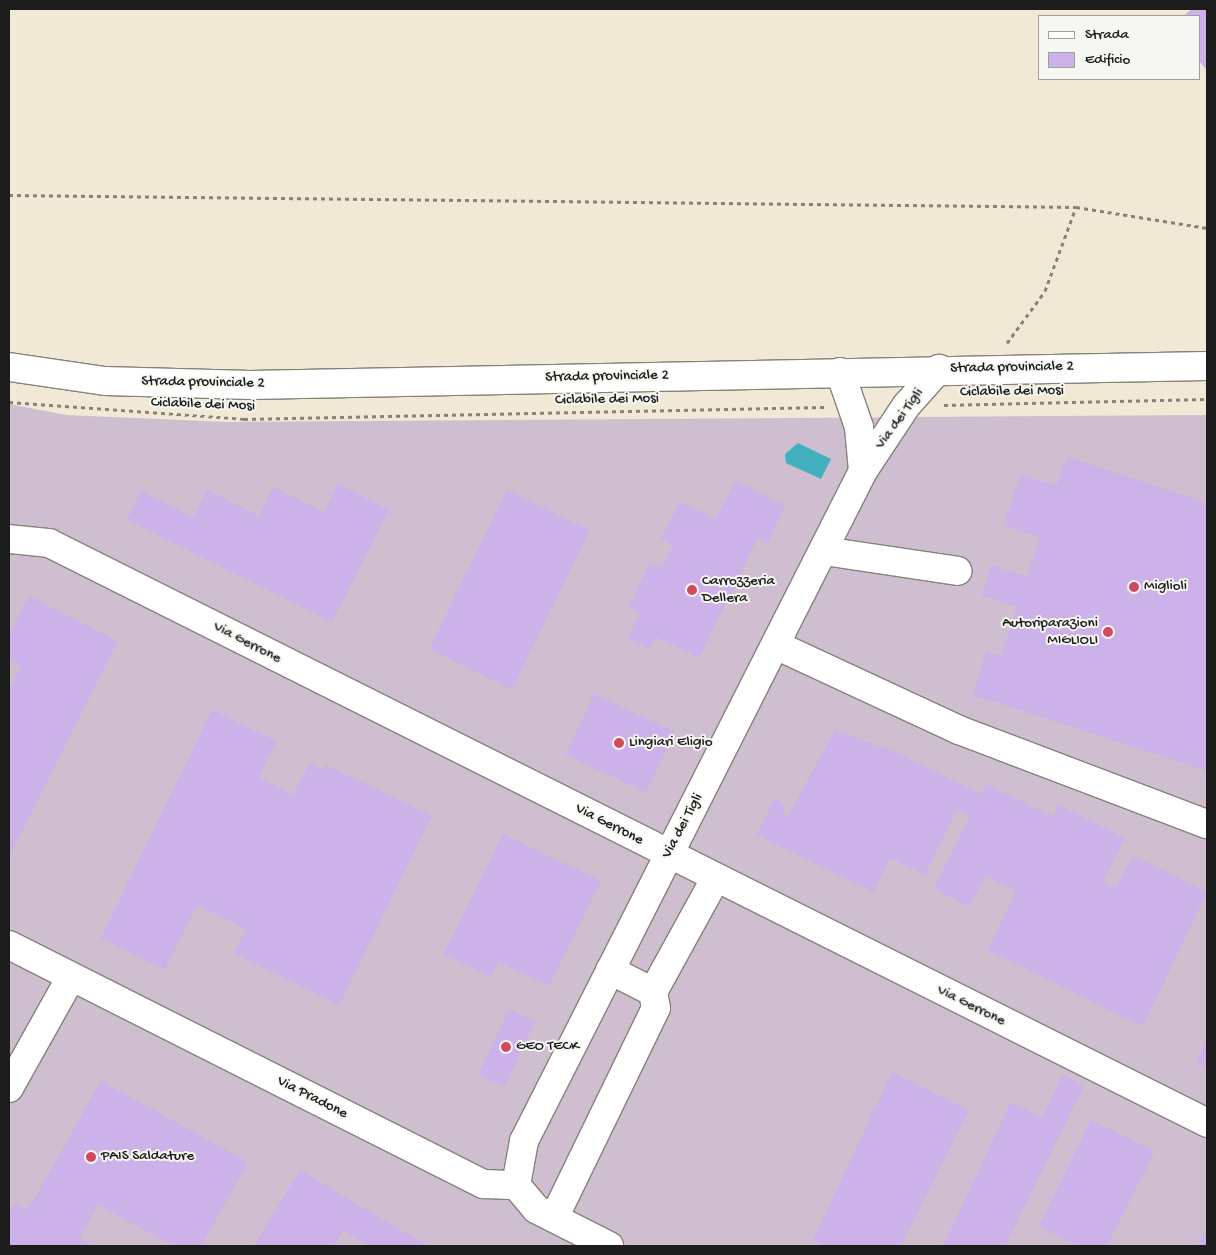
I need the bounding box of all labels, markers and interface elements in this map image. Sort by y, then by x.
legend [1038,15,1201,80]
text: Strada [1085,26,1129,44]
text: Edificio [1085,51,1130,69]
street label: Strada provinciale 2 [950,358,1074,378]
street label: Strada provinciale 2 [545,367,669,387]
street label: Strada provinciale 2 [141,373,265,393]
street label: Ciclabile dei Mosi [960,382,1064,402]
street label: Via dei Tigli [872,385,928,453]
street label: Ciclabile dei Mosi [555,390,659,410]
street label: Ciclabile dei Mosi [151,394,255,416]
place label: Carrozzeria Dellera [702,572,775,607]
place label: Miglioli [1144,578,1187,596]
marker: Miglioli [1128,581,1140,593]
marker: Carrozzeria Dellera [686,584,698,596]
place label: Autoriparazioni MIGLIOLI [1002,614,1098,649]
street label: Via Gerrone [210,618,284,668]
marker: Autoriparazioni MIGLIOLI [1102,626,1114,638]
place label: Lingiari Eligio [629,734,713,752]
marker: Lingiari Eligio [613,737,625,749]
street label: Via dei Tigli [658,790,708,862]
street label: Via Gerrone [572,800,646,850]
street label: Via Gerrone [934,982,1008,1030]
place label: GEO TECK [516,1038,579,1056]
marker: GEO TECK [500,1041,512,1053]
street label: Via Pradone [274,1073,350,1123]
place label: PAIS Saldature [101,1148,194,1166]
marker: PAIS Saldature [85,1151,97,1163]

